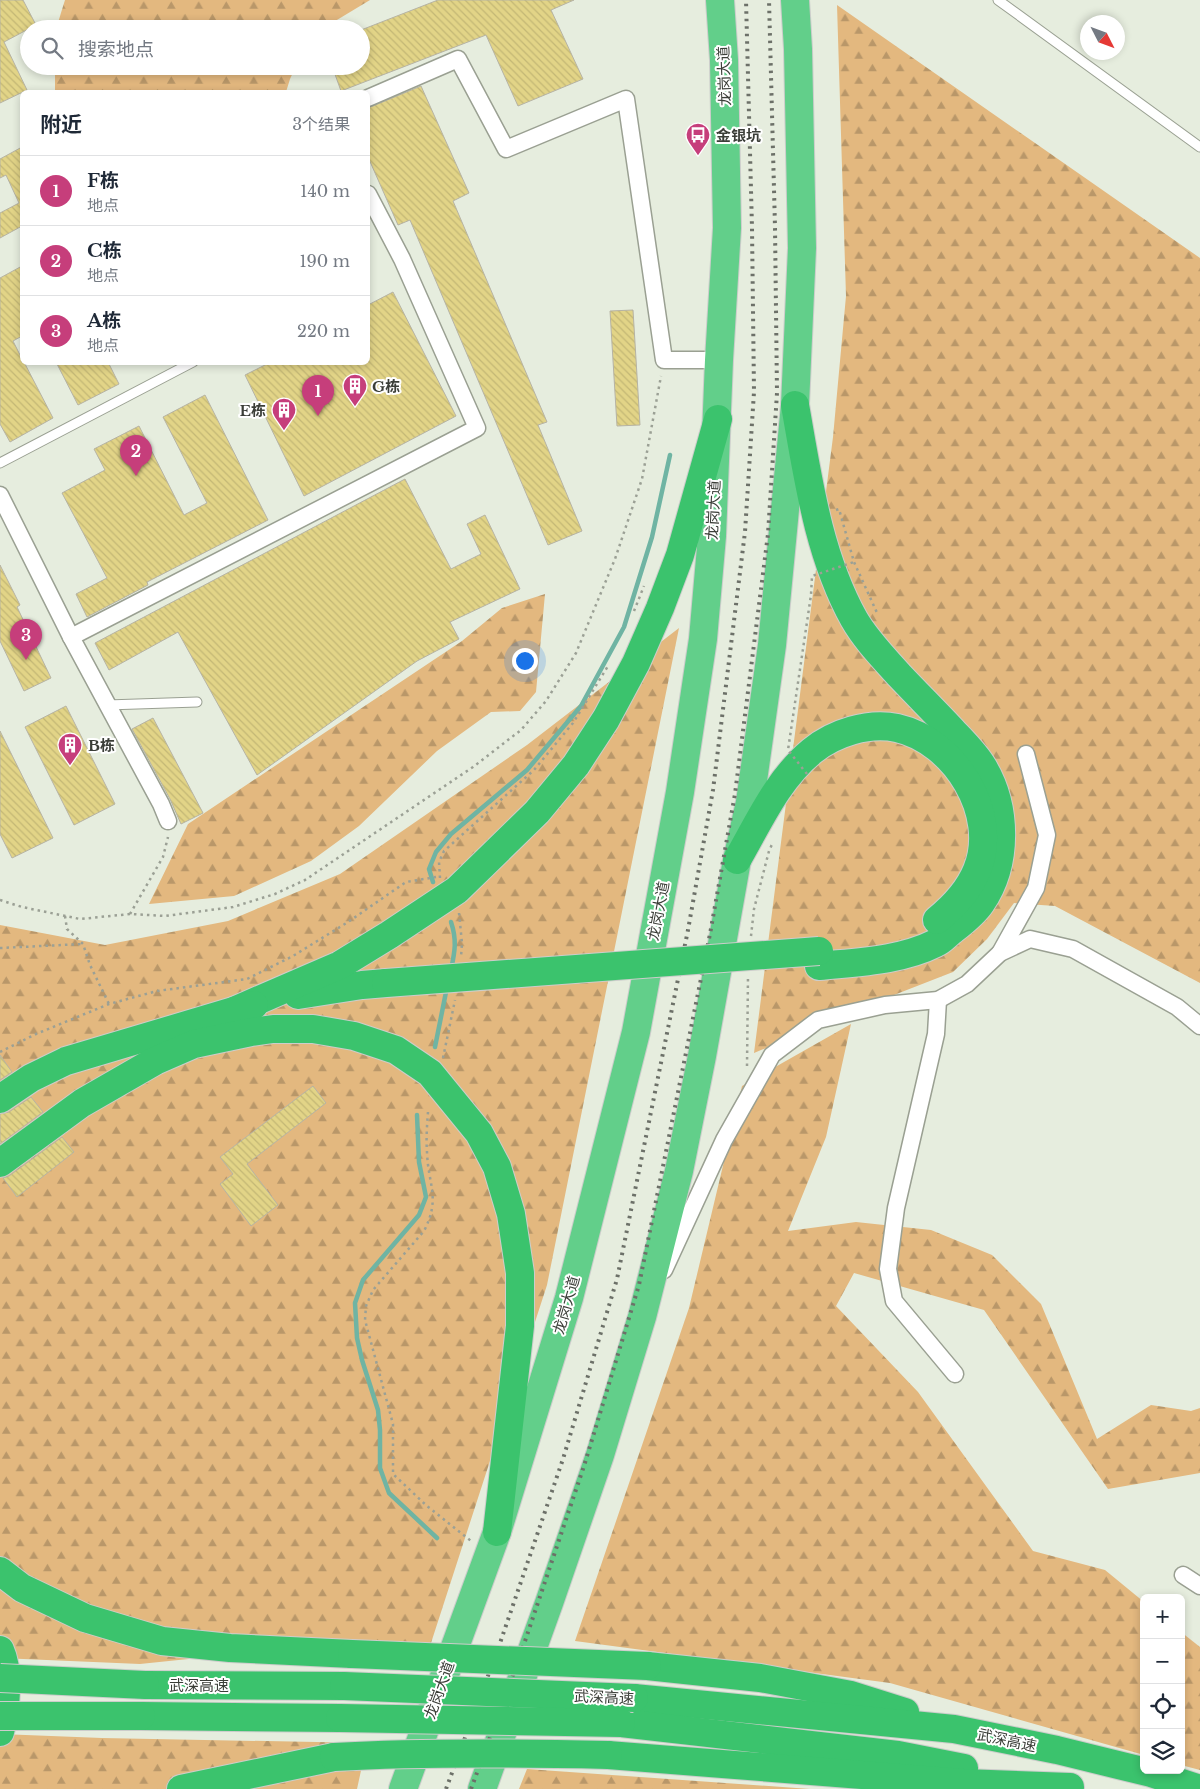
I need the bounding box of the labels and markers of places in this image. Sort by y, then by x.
bus stop icon: 金银坑 [685,122,711,156]
place label: 金银坑 [716,126,761,145]
building icon: G栋 [342,373,368,407]
pin: 1 [302,375,334,416]
place label: G栋 [372,377,400,396]
building icon: E栋 [271,397,297,431]
place label: E栋 [240,401,266,420]
pin: 2 [120,435,152,476]
pin: 3 [10,619,42,660]
building icon: B栋 [57,732,83,766]
place label: B栋 [88,736,115,755]

